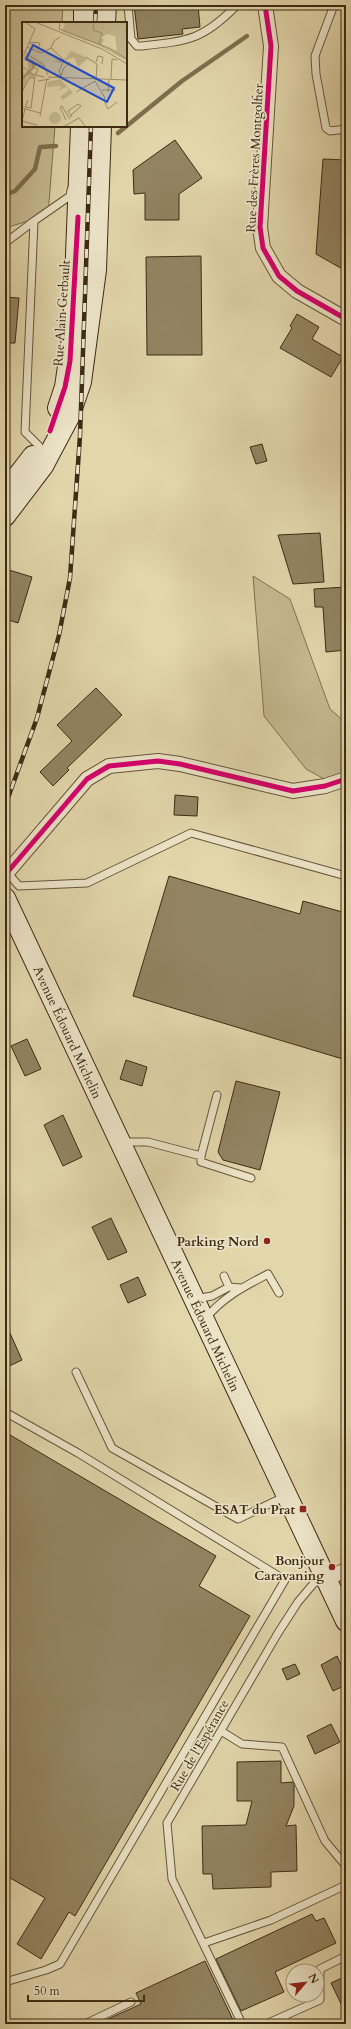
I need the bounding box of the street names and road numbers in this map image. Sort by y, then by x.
street label: Rue des Frères Montgolfier [242,83,268,233]
street label: Rue Alain Gerbault [49,259,75,367]
street label: Avenue Édouard Michelin [28,963,106,1102]
street label: Avenue Édouard Michelin [166,1256,244,1395]
street label: Rue de l'Espérance [166,1696,233,1795]

